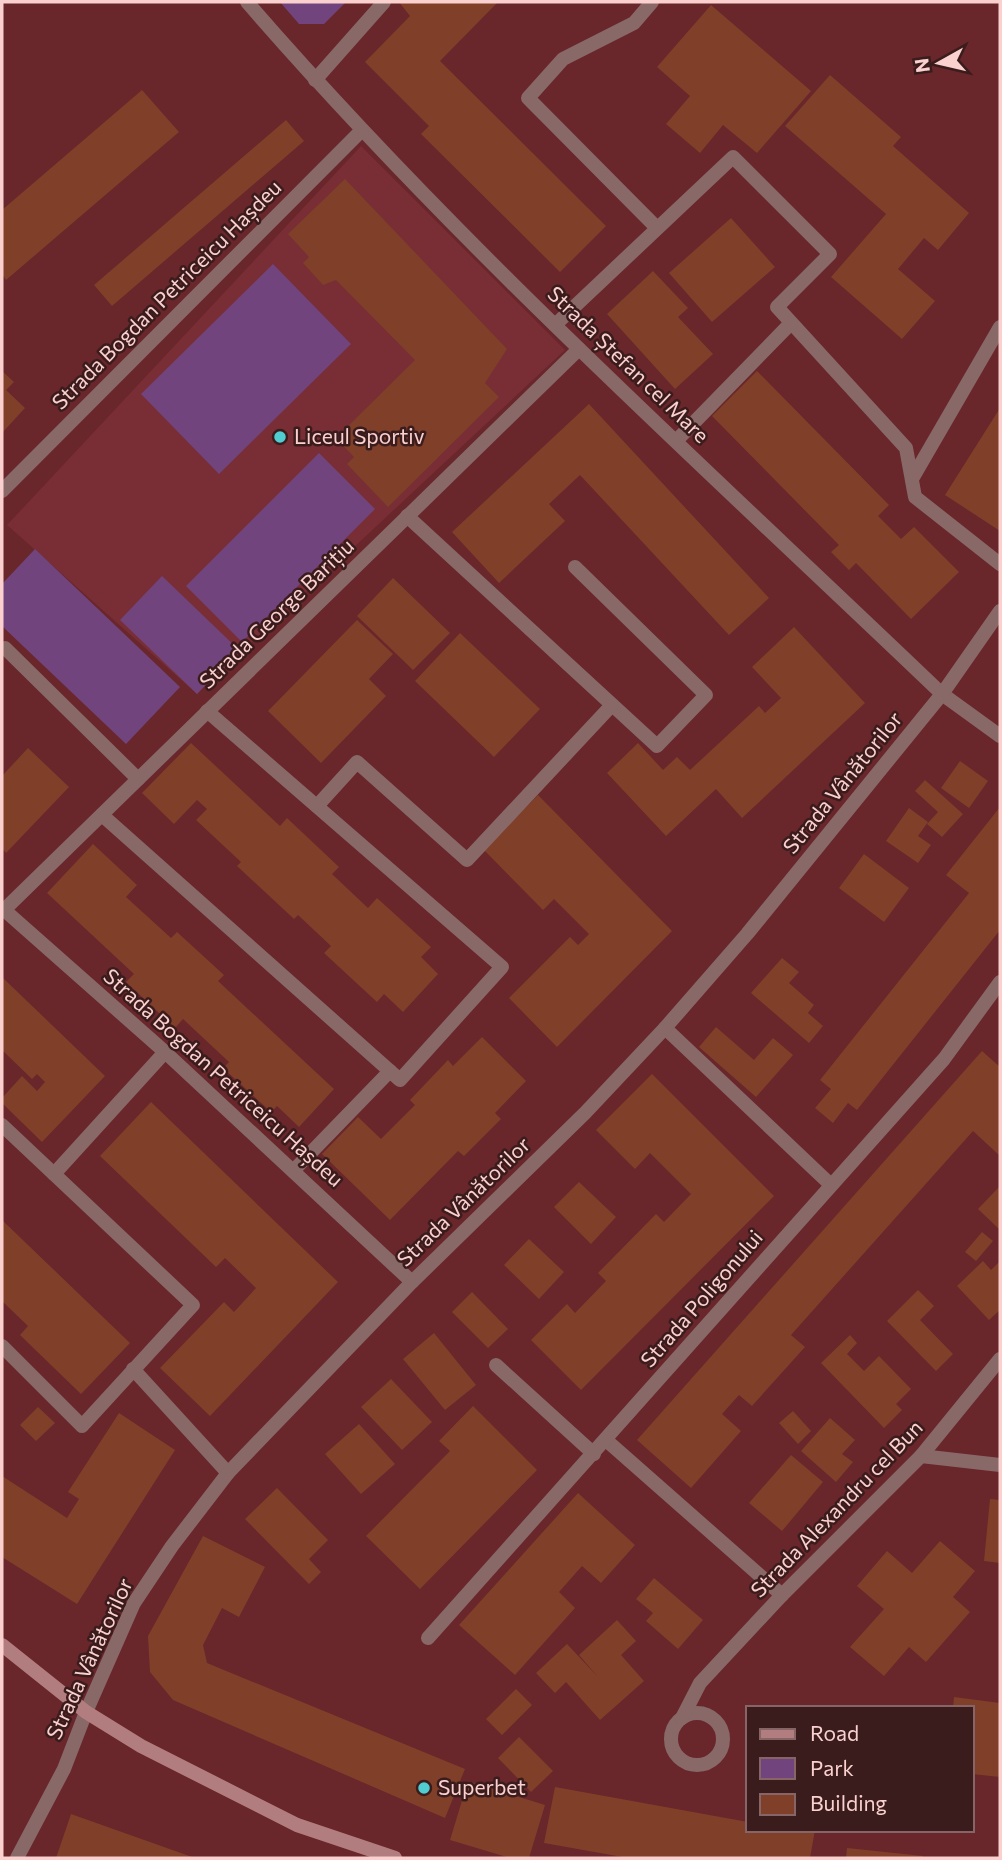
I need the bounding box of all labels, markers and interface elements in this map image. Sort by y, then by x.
north arrow [904,28,974,98]
text: N [909,57,934,74]
street label: Strada Bogdan Petriceicu Hașdeu [46,174,287,415]
street label: Strada Ștefan cel Mare [542,280,715,449]
place label: Liceul Sportiv [294,423,425,448]
marker: Liceul Sportiv [272,429,288,445]
street label: Strada George Barițiu [194,533,360,694]
street label: Strada Vânătorilor [777,706,907,858]
street label: Strada Bogdan Petriceicu Hașdeu [98,963,349,1193]
street label: Strada Vânătorilor [391,1131,535,1271]
street label: Strada Poligonului [635,1225,767,1372]
street label: Strada Alexandru cel Bun [745,1414,927,1602]
street label: Strada Vânătorilor [40,1574,137,1743]
legend [746,1706,974,1832]
text: Road [810,1720,859,1745]
text: Park [810,1755,854,1780]
place label: Superbet [438,1774,526,1799]
marker: Superbet [416,1780,432,1796]
text: Building [810,1790,887,1815]

